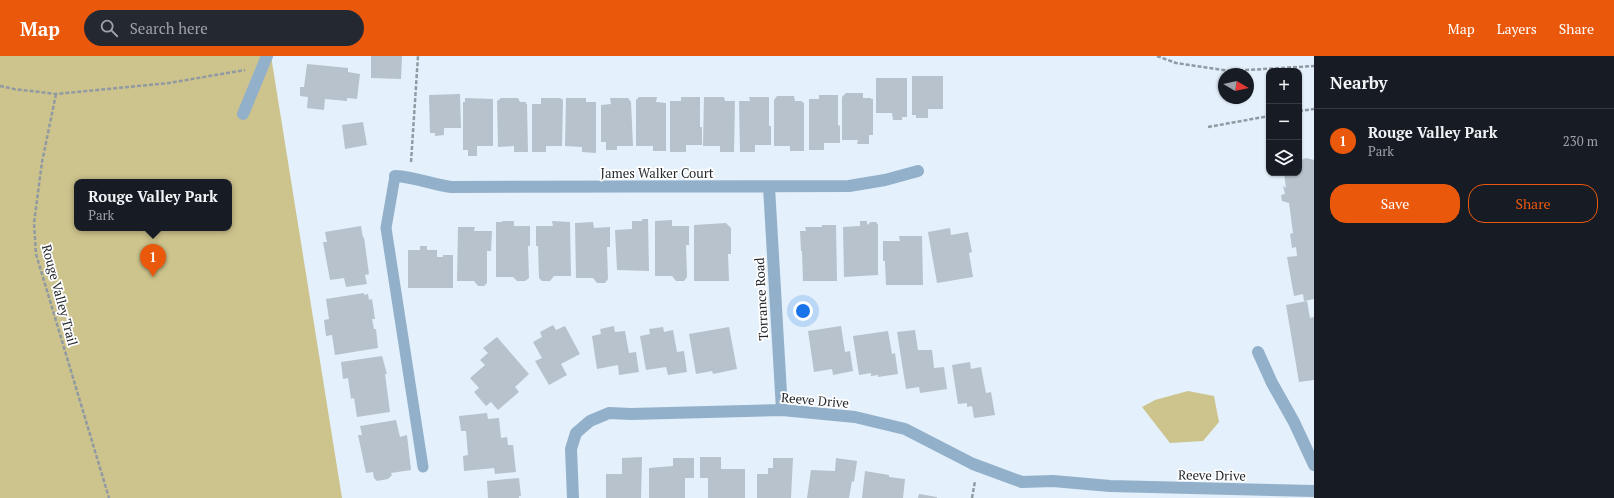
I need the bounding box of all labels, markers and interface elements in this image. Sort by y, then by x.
search box [84,10,364,46]
text: Map [20,16,60,41]
icon: search [98,17,120,39]
text: Search here [130,18,208,38]
text: Map [1448,19,1475,38]
text: Layers [1497,19,1537,38]
text: Share [1559,19,1594,38]
north arrow [1218,68,1254,104]
map controls [1266,68,1302,176]
button: + [1266,68,1302,104]
text: Nearby [1330,71,1388,94]
button: − [1266,104,1302,140]
text: Rouge Valley Park [1368,122,1498,142]
text: 1 [1339,132,1347,150]
text: 230 m [1563,132,1598,150]
button: layers [1266,140,1302,176]
text: Park [1368,142,1394,160]
street label: James Walker Court [600,164,714,182]
popup [74,179,232,231]
button: Save [1330,184,1460,223]
button: Share [1468,184,1598,223]
text: Rouge Valley Park [88,186,218,206]
text: Park [88,206,114,224]
street label: Rouge Valley Trail [38,242,82,348]
pin: 1 [140,244,166,277]
street label: Torrance Road [750,257,772,341]
your location [793,301,813,321]
street label: Reeve Drive [780,388,850,412]
street label: Reeve Drive [1178,465,1246,485]

